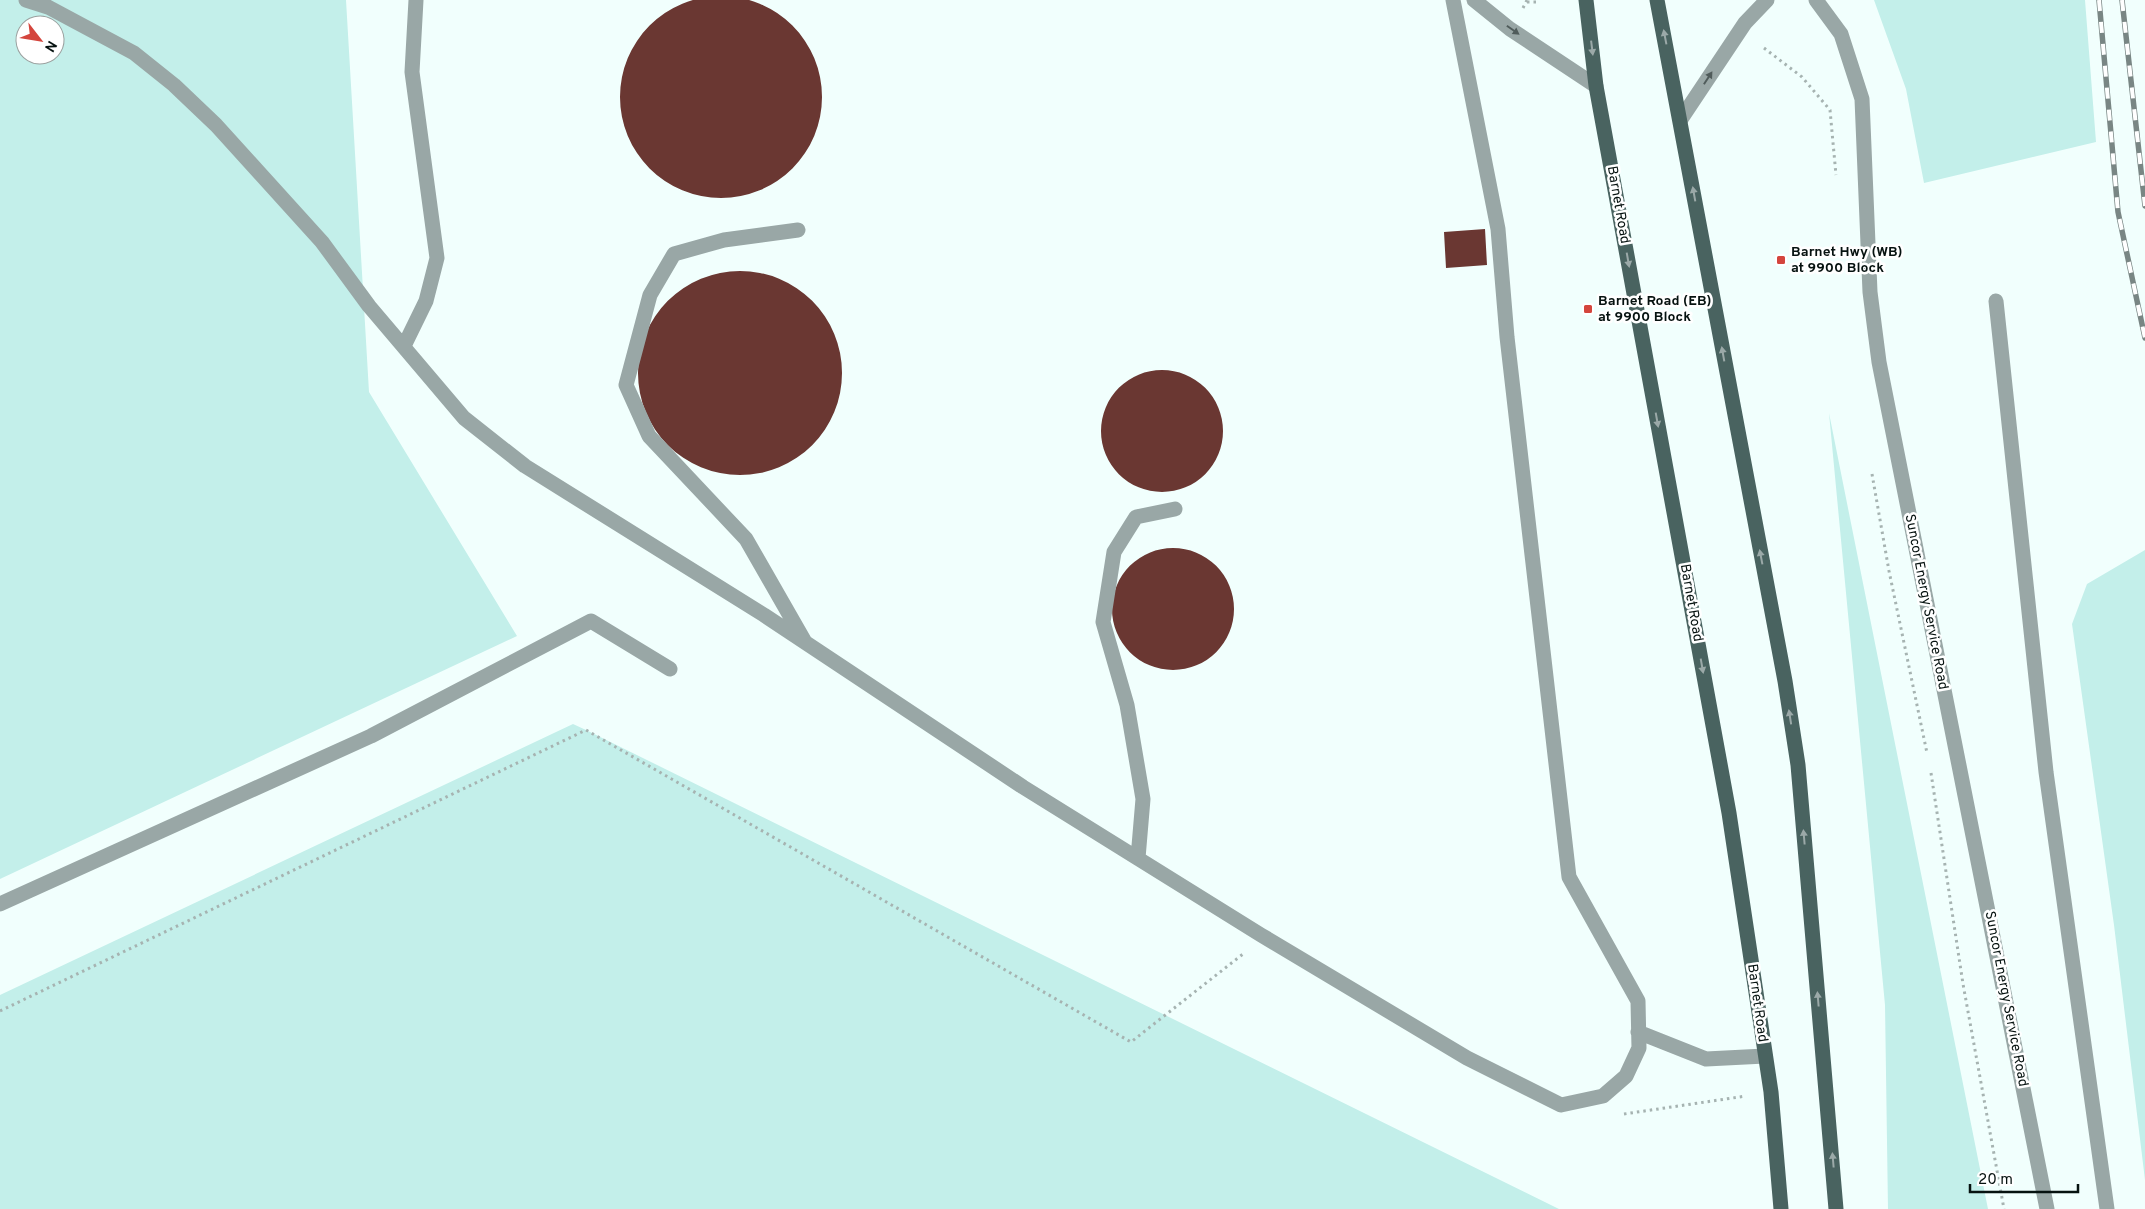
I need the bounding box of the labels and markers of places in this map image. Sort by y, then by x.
place label: Barnet Hwy (WB) at 9900 Block [1791,244,1903,277]
marker: Barnet Hwy (WB) at 9900 Block [1775,254,1787,266]
place label: Barnet Road (EB) at 9900 Block [1598,293,1712,326]
marker: Barnet Road (EB) at 9900 Block [1582,303,1594,315]

